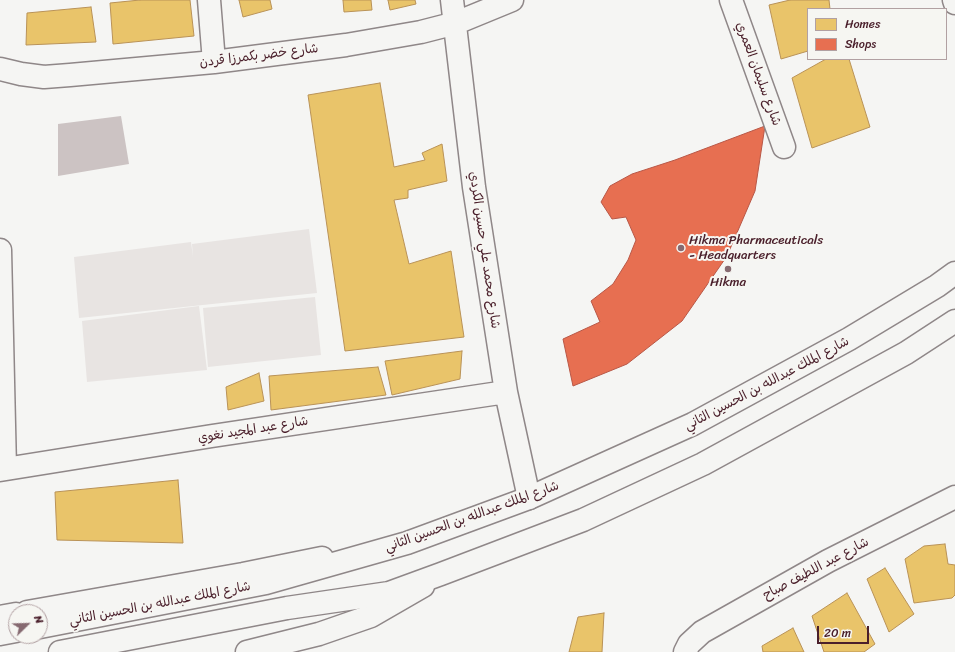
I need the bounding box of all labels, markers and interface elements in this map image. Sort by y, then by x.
legend [807,8,947,60]
text: Homes [845,13,881,35]
street label: شارع سليمان العمري [732,20,784,128]
text: Shops [845,33,876,55]
street label: شارع خضر بكمرزا قردن [199,41,319,71]
street label: شارع محمد علي حسين الكردي [465,171,503,329]
place label: Hikma Pharmaceuticals - Headquarters [689,233,823,264]
marker: Hikma Pharmaceuticals - Headquarters [676,243,686,253]
marker: Hikma [723,264,733,274]
place label: Hikma [710,275,746,291]
street label: شارع الملك عبدالله بن الحسين الثاني [682,334,852,434]
street label: شارع عبد المجيد نغوي [197,414,309,446]
street label: شارع الملك عبدالله بن الحسين الثاني [383,478,561,556]
street label: شارع عبد اللطيف صباح [760,534,872,604]
street label: شارع الملك عبدالله بن الحسين الثاني [68,579,252,629]
north arrow [8,604,48,644]
text: N [28,612,49,627]
scale bar [819,618,871,644]
text: 20 m [824,622,851,644]

